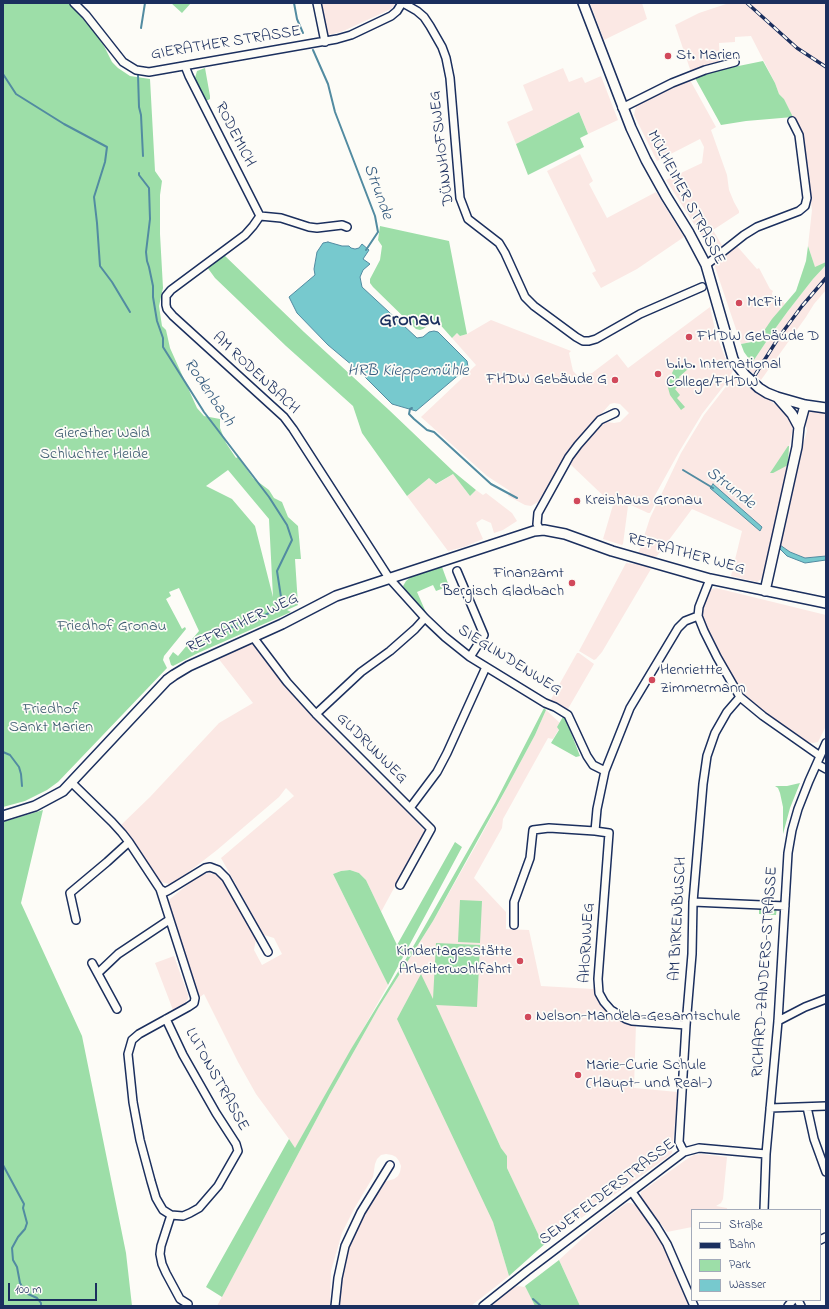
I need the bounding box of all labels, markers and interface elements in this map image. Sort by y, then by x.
street label: GIERATHER STRASSE [150,23,302,65]
place label: St. Marien [676,46,740,66]
marker: St. Marien [663,51,673,61]
street label: DÜNNHOFSWEG [426,89,460,207]
street label: RODEMICH [209,99,259,171]
street label: MÜLHEIMER STRASSE [642,128,728,268]
water label: Strunde [358,162,396,222]
place label: McFit [747,293,782,313]
marker: McFit [734,298,744,308]
district label: Gronau [379,310,441,334]
place label: FHDW Gebäude D [697,327,820,347]
street label: AM RODENBACH [208,329,302,419]
marker: FHDW Gebäude D [684,332,694,342]
water label: Rodenbach [178,355,238,431]
place label: b.i.b. International College/FHDW [666,355,781,393]
water label: HRB Kieppemühle [347,362,469,382]
marker: b.i.b. International College/FHDW [653,369,663,379]
place label: FHDW Gebäude G [486,370,607,390]
marker: FHDW Gebäude G [610,375,620,385]
park label: Gierather Wald [54,424,150,444]
park label: Schluchter Heide [40,445,148,465]
water label: Strunde [701,463,759,515]
place label: Kreishaus Gronau [585,491,702,511]
marker: Kreishaus Gronau [572,496,582,506]
street label: REFRATHER WEG [625,530,747,580]
place label: Finanzamt Bergisch Gladbach [442,564,564,602]
marker: Finanzamt Bergisch Gladbach [567,578,577,588]
street label: REFRATHER WEG [184,590,302,658]
park label: Friedhof Gronau [57,617,167,637]
street label: SIEGLINDENWEG [454,621,564,701]
place label: Henriettte Zimmermann [660,661,746,699]
marker: Henriettte Zimmermann [647,675,657,685]
park label: Friedhof Sankt Marien [9,700,93,738]
street label: GUDRUNWEG [331,709,411,789]
street label: AM BIRKENBUSCH [666,856,692,982]
street label: RICHARD-ZANDERS-STRASSE [749,866,783,1078]
street label: AHORNWEG [576,902,600,984]
place label: Kindertagesstätte Arbeiterwohlfahrt [396,942,512,980]
marker: Kindertagesstätte Arbeiterwohlfahrt [515,956,525,966]
place label: Nelson-Mandela-Gesamtschule [536,1007,740,1027]
marker: Nelson-Mandela-Gesamtschule [523,1012,533,1022]
street label: LUTONSTRASSE [180,1025,252,1135]
place label: Marie-Curie Schule (Haupt- und Real-) [586,1056,712,1094]
marker: Marie-Curie Schule (Haupt- und Real-) [573,1070,583,1080]
street label: SENEFELDERSTRASSE [536,1136,680,1250]
legend [691,1209,821,1301]
text: Straße [729,1216,763,1234]
text: Bahn [729,1236,755,1254]
text: Park [729,1256,751,1274]
scale bar [10,1275,99,1301]
text: Wasser [729,1276,766,1294]
text: 100 m [15,1281,42,1299]

